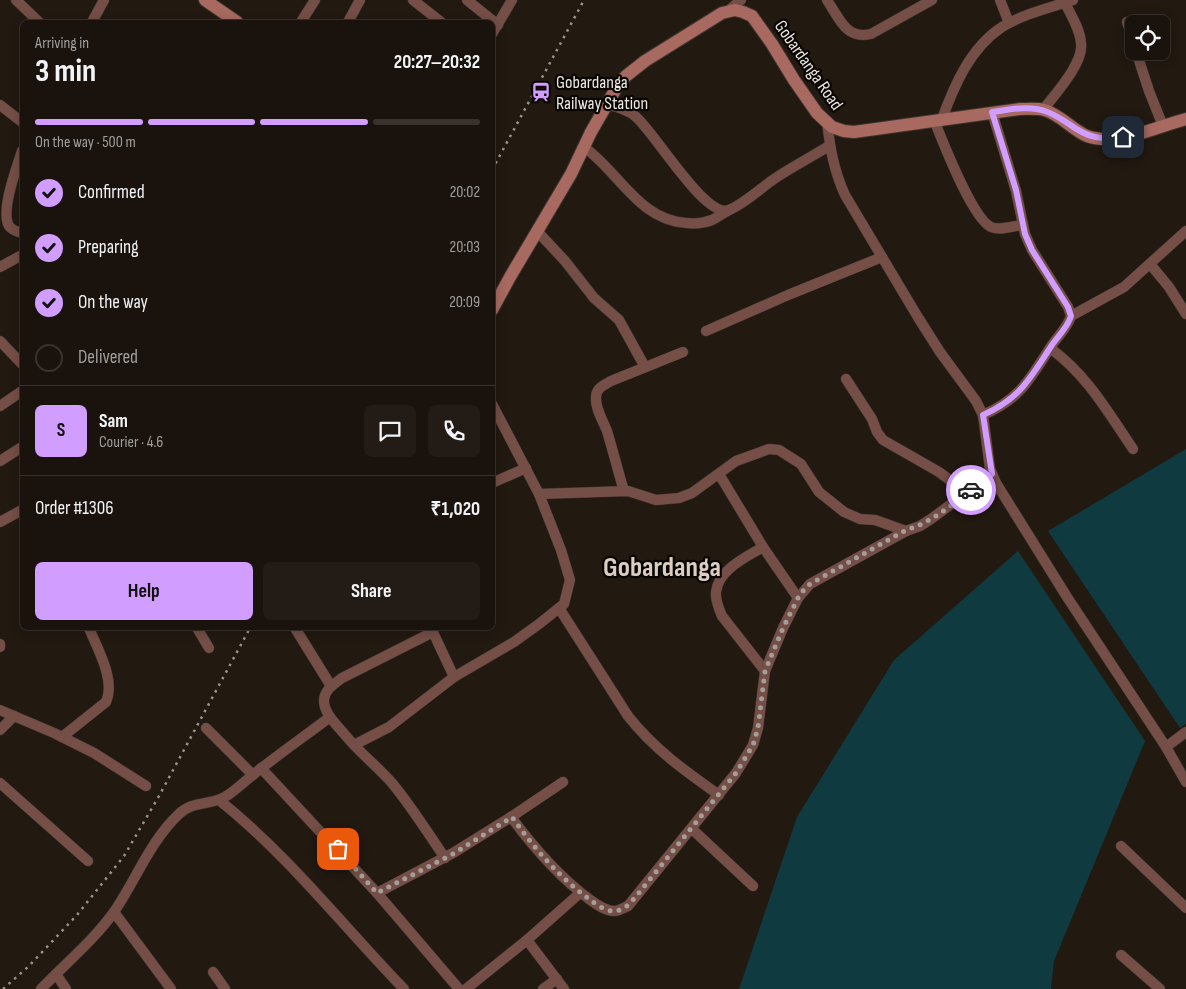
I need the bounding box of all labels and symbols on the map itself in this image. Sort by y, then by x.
street label: Gobardanga Road [770,16,847,114]
place label: Gobardanga Railway Station [556,72,648,114]
station icon: Gobardanga Railway Station [530,81,552,103]
pin [1102,116,1144,158]
courier [946,465,996,515]
district label: Gobardanga [603,551,721,584]
pin [317,828,359,870]

